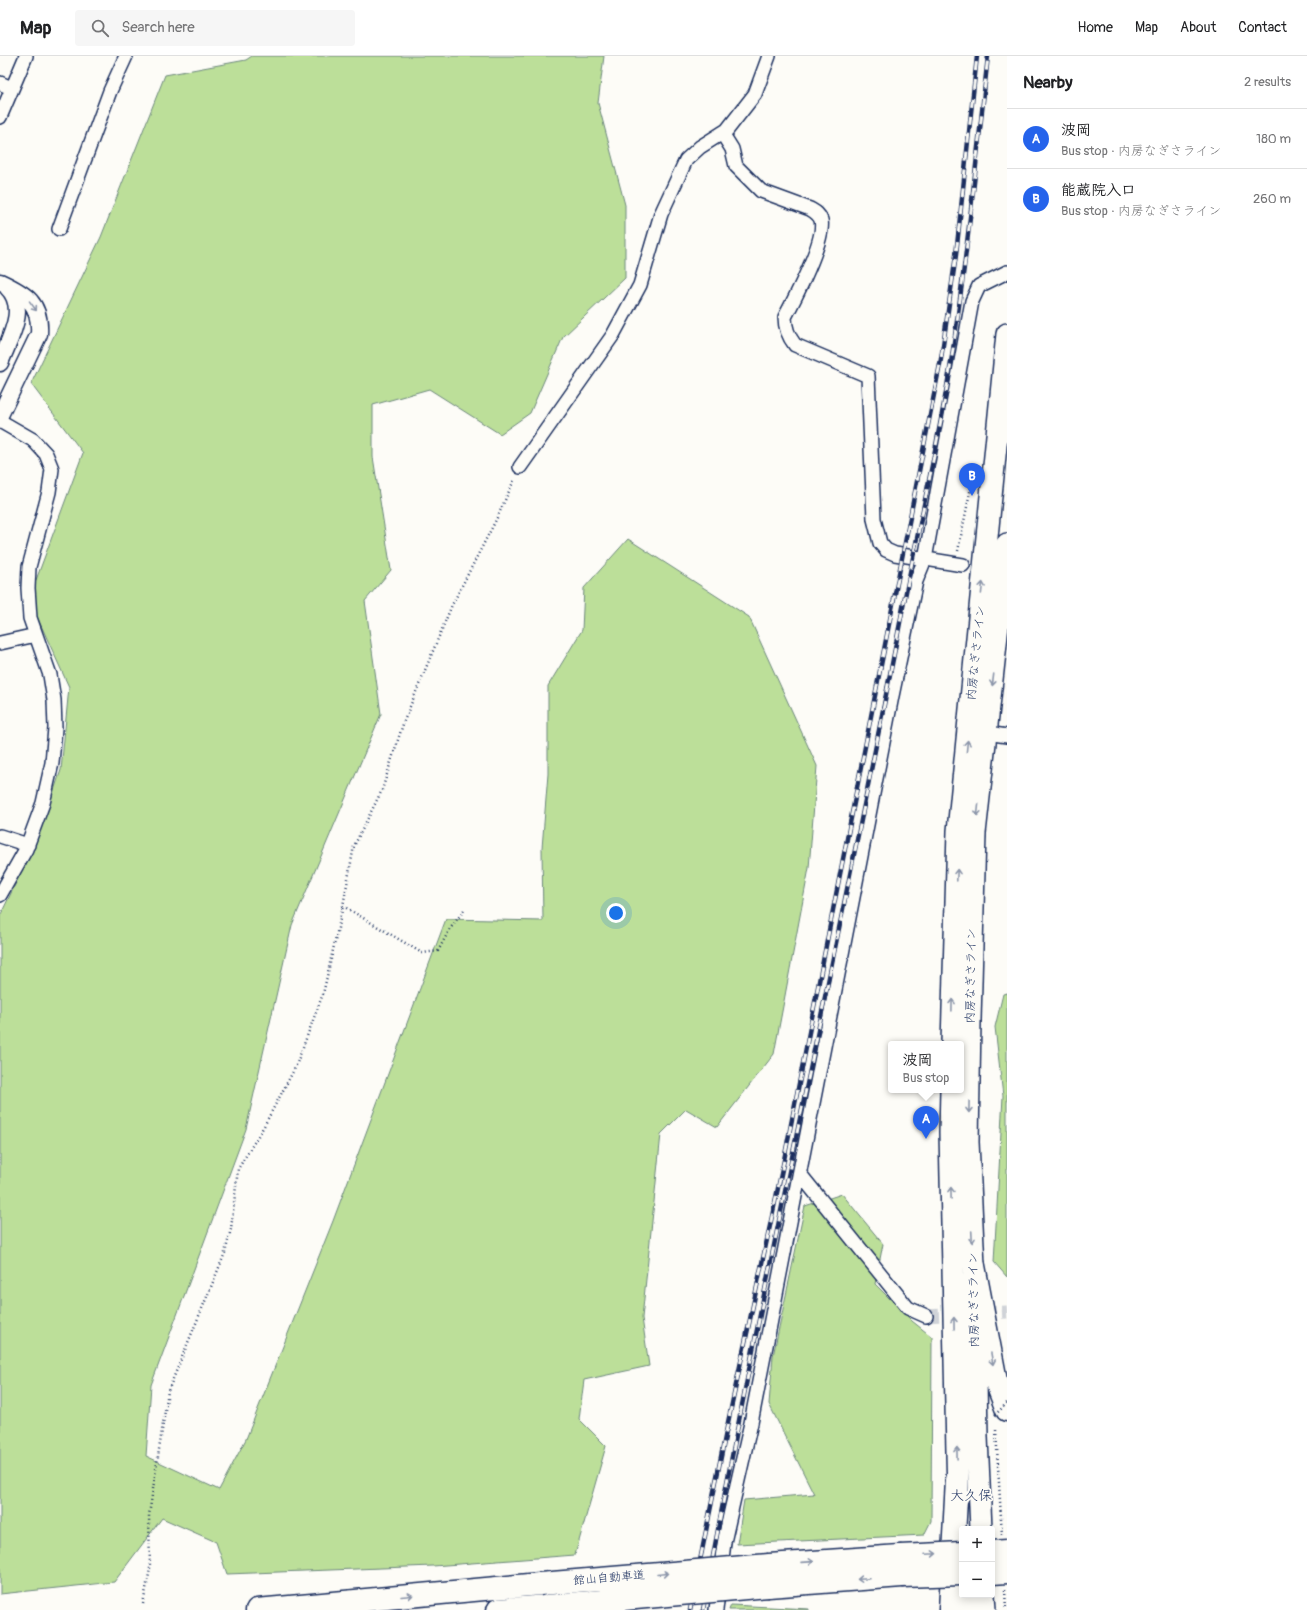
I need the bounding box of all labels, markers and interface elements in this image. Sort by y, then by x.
search box [75,10,355,46]
text: Map [20,16,51,40]
icon: search [89,17,111,39]
text: Search here [121,18,195,37]
text: Home [1078,19,1113,36]
text: Map [1135,19,1158,36]
text: About [1180,19,1216,36]
text: Contact [1238,19,1287,36]
text: Nearby [1023,72,1072,93]
text: 2 results [1244,74,1291,90]
text: 波岡 [1061,121,1091,140]
text: A [1032,131,1040,147]
text: 180 m [1256,131,1291,147]
text: Bus stop · 内房なぎさライン [1061,143,1221,159]
text: 能蔵院入口 [1061,181,1136,200]
text: B [1032,191,1040,207]
text: 260 m [1253,191,1291,207]
text: Bus stop · 内房なぎさライン [1061,203,1221,219]
one-way arrow [29,301,37,312]
pin: B [959,463,985,496]
one-way arrow [979,582,986,595]
street label: 内房なぎさライン [964,605,988,701]
one-way arrow [989,674,997,687]
one-way arrow [963,739,971,752]
one-way arrow [974,803,982,816]
one-way arrow [953,869,961,882]
your location [606,903,626,923]
street label: 内房なぎさライン [963,928,979,1024]
one-way arrow [949,999,956,1012]
popup [888,1041,964,1093]
text: 波岡 [903,1051,933,1070]
text: Bus stop [903,1070,949,1086]
one-way arrow [965,1100,972,1113]
pin: A [913,1106,939,1139]
one-way arrow [947,1187,955,1200]
one-way arrow [969,1230,976,1243]
street label: 内房なぎさライン [966,1252,982,1348]
one-way arrow [950,1317,958,1330]
one-way arrow [989,1352,997,1365]
one-way arrow [953,1447,960,1460]
district label: 大久保 [950,1487,992,1504]
map controls [959,1526,995,1598]
button: + [959,1526,995,1562]
one-way arrow [924,1551,937,1558]
one-way arrow [801,1559,814,1566]
button: − [959,1562,995,1598]
street label: 館山自動車道 [572,1567,646,1589]
one-way arrow [656,1570,669,1578]
one-way arrow [857,1575,870,1582]
one-way arrow [400,1593,413,1600]

